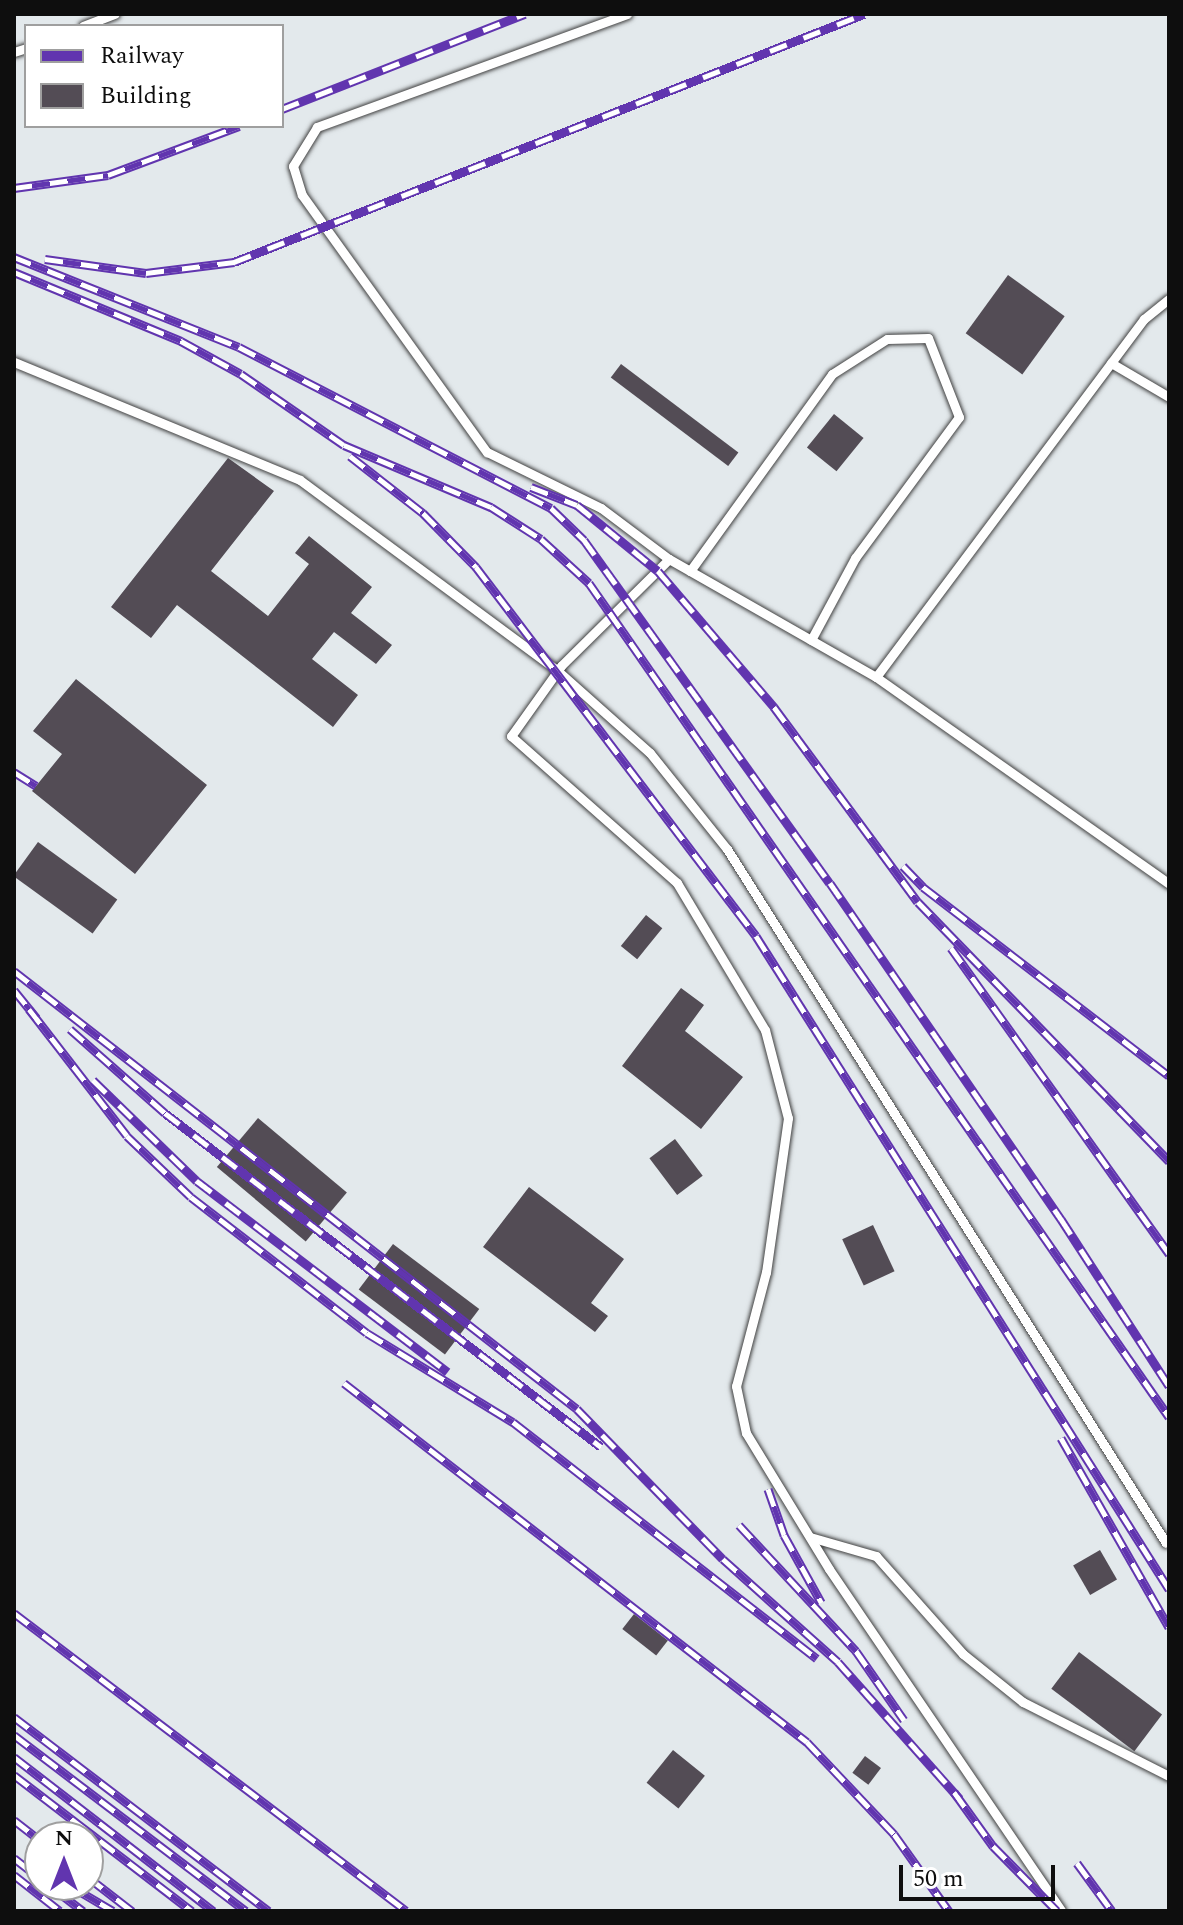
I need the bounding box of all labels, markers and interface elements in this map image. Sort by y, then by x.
legend [24,24,284,128]
text: Railway [100,38,184,74]
text: Building [100,78,192,114]
north arrow [24,1821,104,1901]
text: N [55,1822,73,1855]
scale bar [903,1849,1059,1899]
text: 50 m [913,1861,964,1897]

